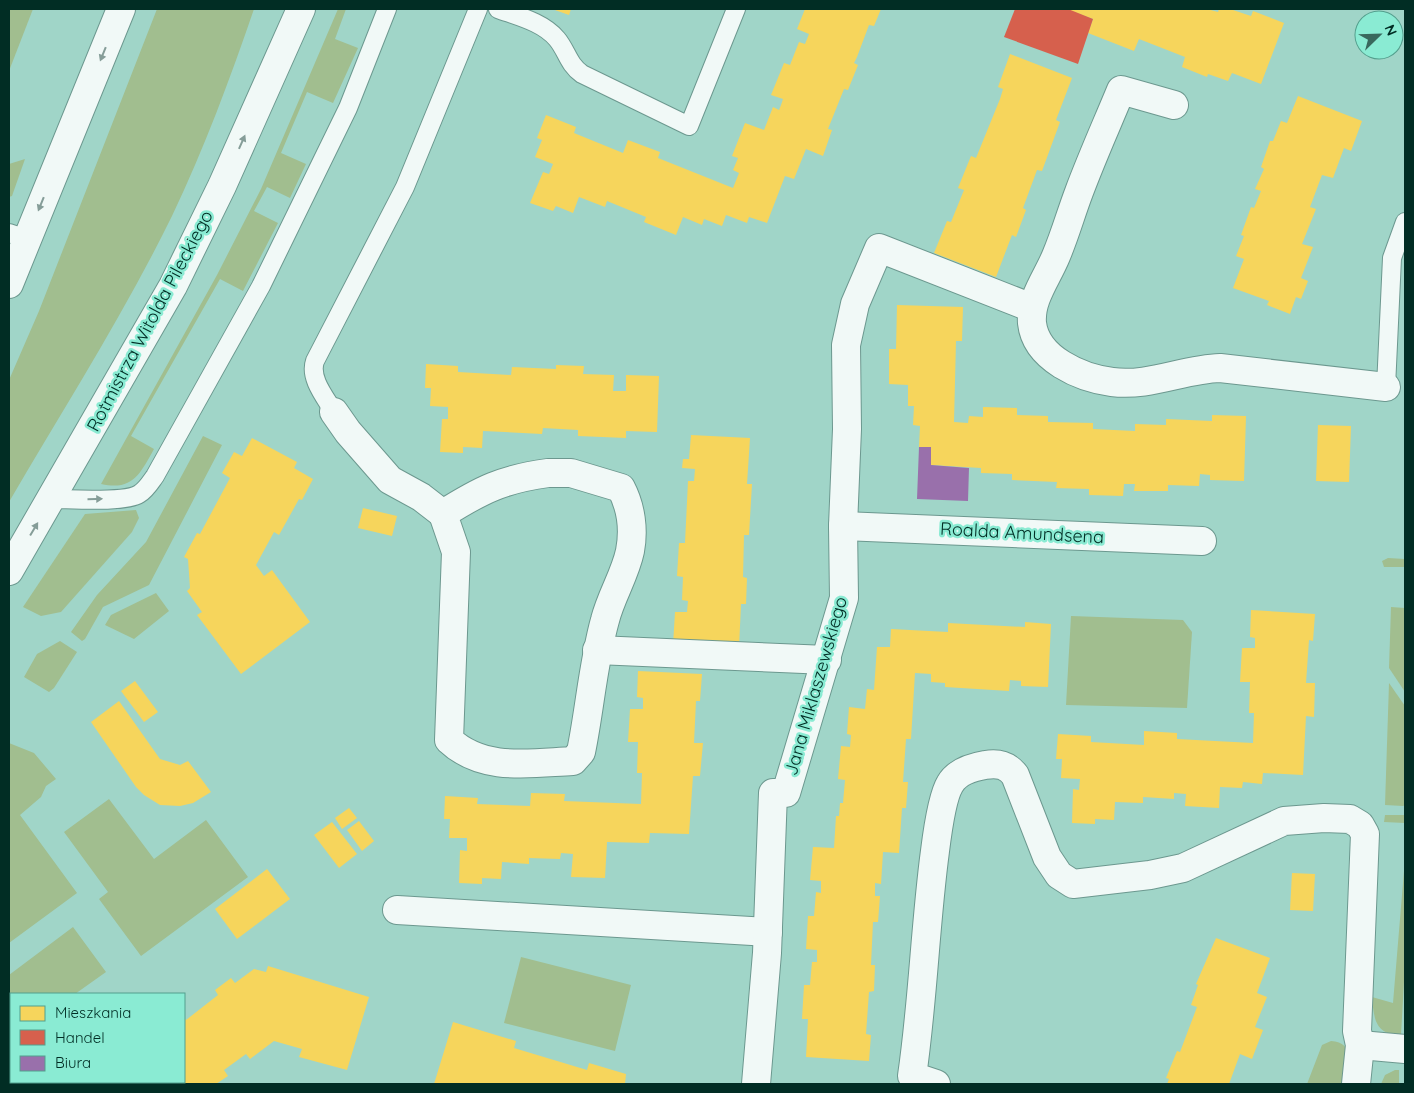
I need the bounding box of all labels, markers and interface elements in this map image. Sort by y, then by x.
north arrow [1354,10,1404,60]
text: N [1381,22,1401,38]
one-way arrow [99,47,107,62]
one-way arrow [238,135,246,149]
one-way arrow [37,197,45,212]
street label: Rotmistrza Witolda Pileckiego [81,206,218,435]
one-way arrow [87,495,103,503]
street label: Roalda Amundsena [940,517,1105,548]
one-way arrow [30,521,38,536]
street label: Jana Miklaszewskiego [779,594,852,778]
legend [10,993,185,1083]
text: Mieszkania [55,1003,131,1022]
text: Handel [55,1028,105,1047]
text: Biura [55,1053,91,1072]

